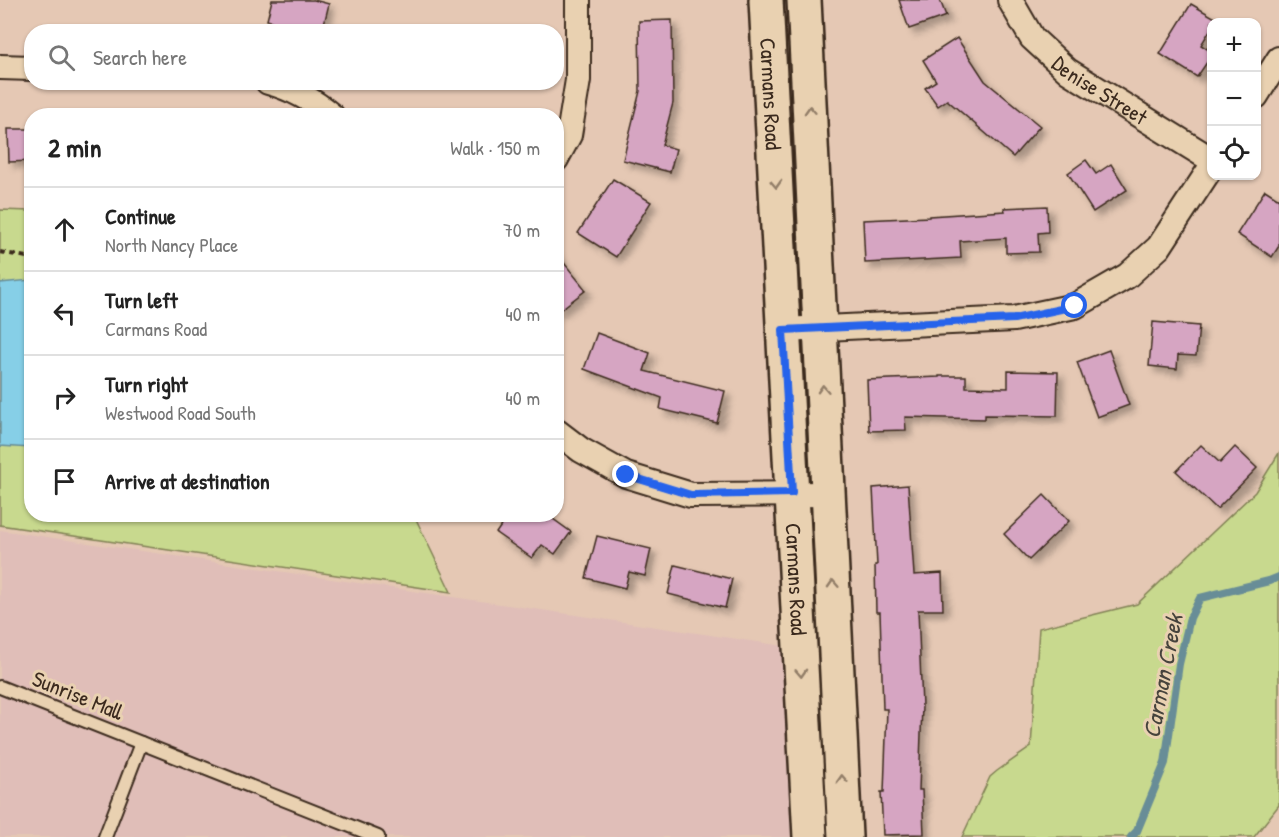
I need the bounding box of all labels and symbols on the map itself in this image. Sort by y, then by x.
street label: Carmans Road [753,37,789,151]
street label: Denise Street [1046,49,1154,132]
one-way arrow [803,106,816,115]
one-way arrow [769,180,782,189]
route start [1061,292,1087,318]
one-way arrow [817,385,830,394]
route end [612,461,638,487]
street label: Carmans Road [779,522,814,636]
one-way arrow [826,579,839,588]
water label: Carman Creek [1134,609,1190,741]
street label: Sunrise Mall [28,663,128,727]
one-way arrow [795,668,808,677]
one-way arrow [836,774,849,783]

